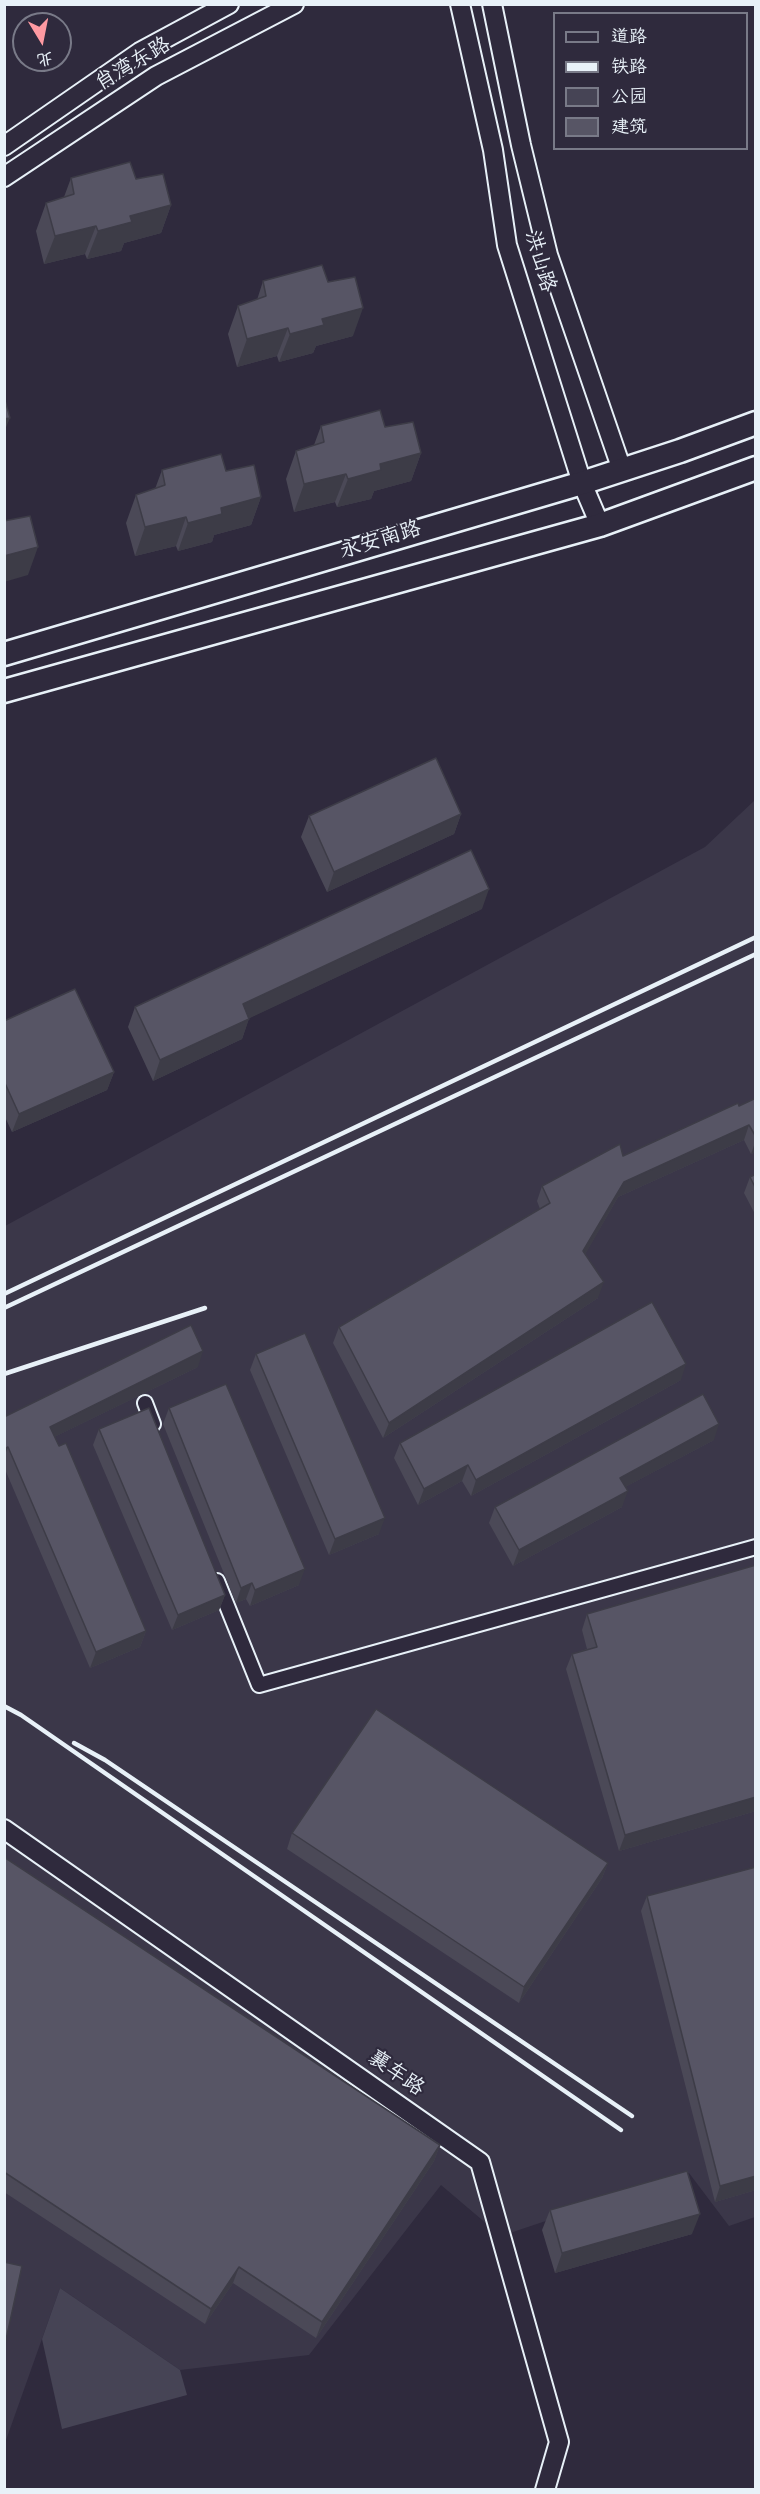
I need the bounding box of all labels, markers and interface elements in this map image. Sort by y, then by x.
north arrow [12,12,72,72]
legend [553,12,748,150]
text: 道路 [611,25,647,51]
street label: 肖湾东路 [92,34,176,98]
text: 北 [35,45,55,71]
text: 铁路 [611,55,647,81]
text: 公园 [611,85,647,111]
text: 建筑 [611,115,647,141]
street label: 洪山路 [517,228,559,296]
street label: 永安南路 [337,518,425,566]
street label: 襄车路 [362,2047,428,2103]

